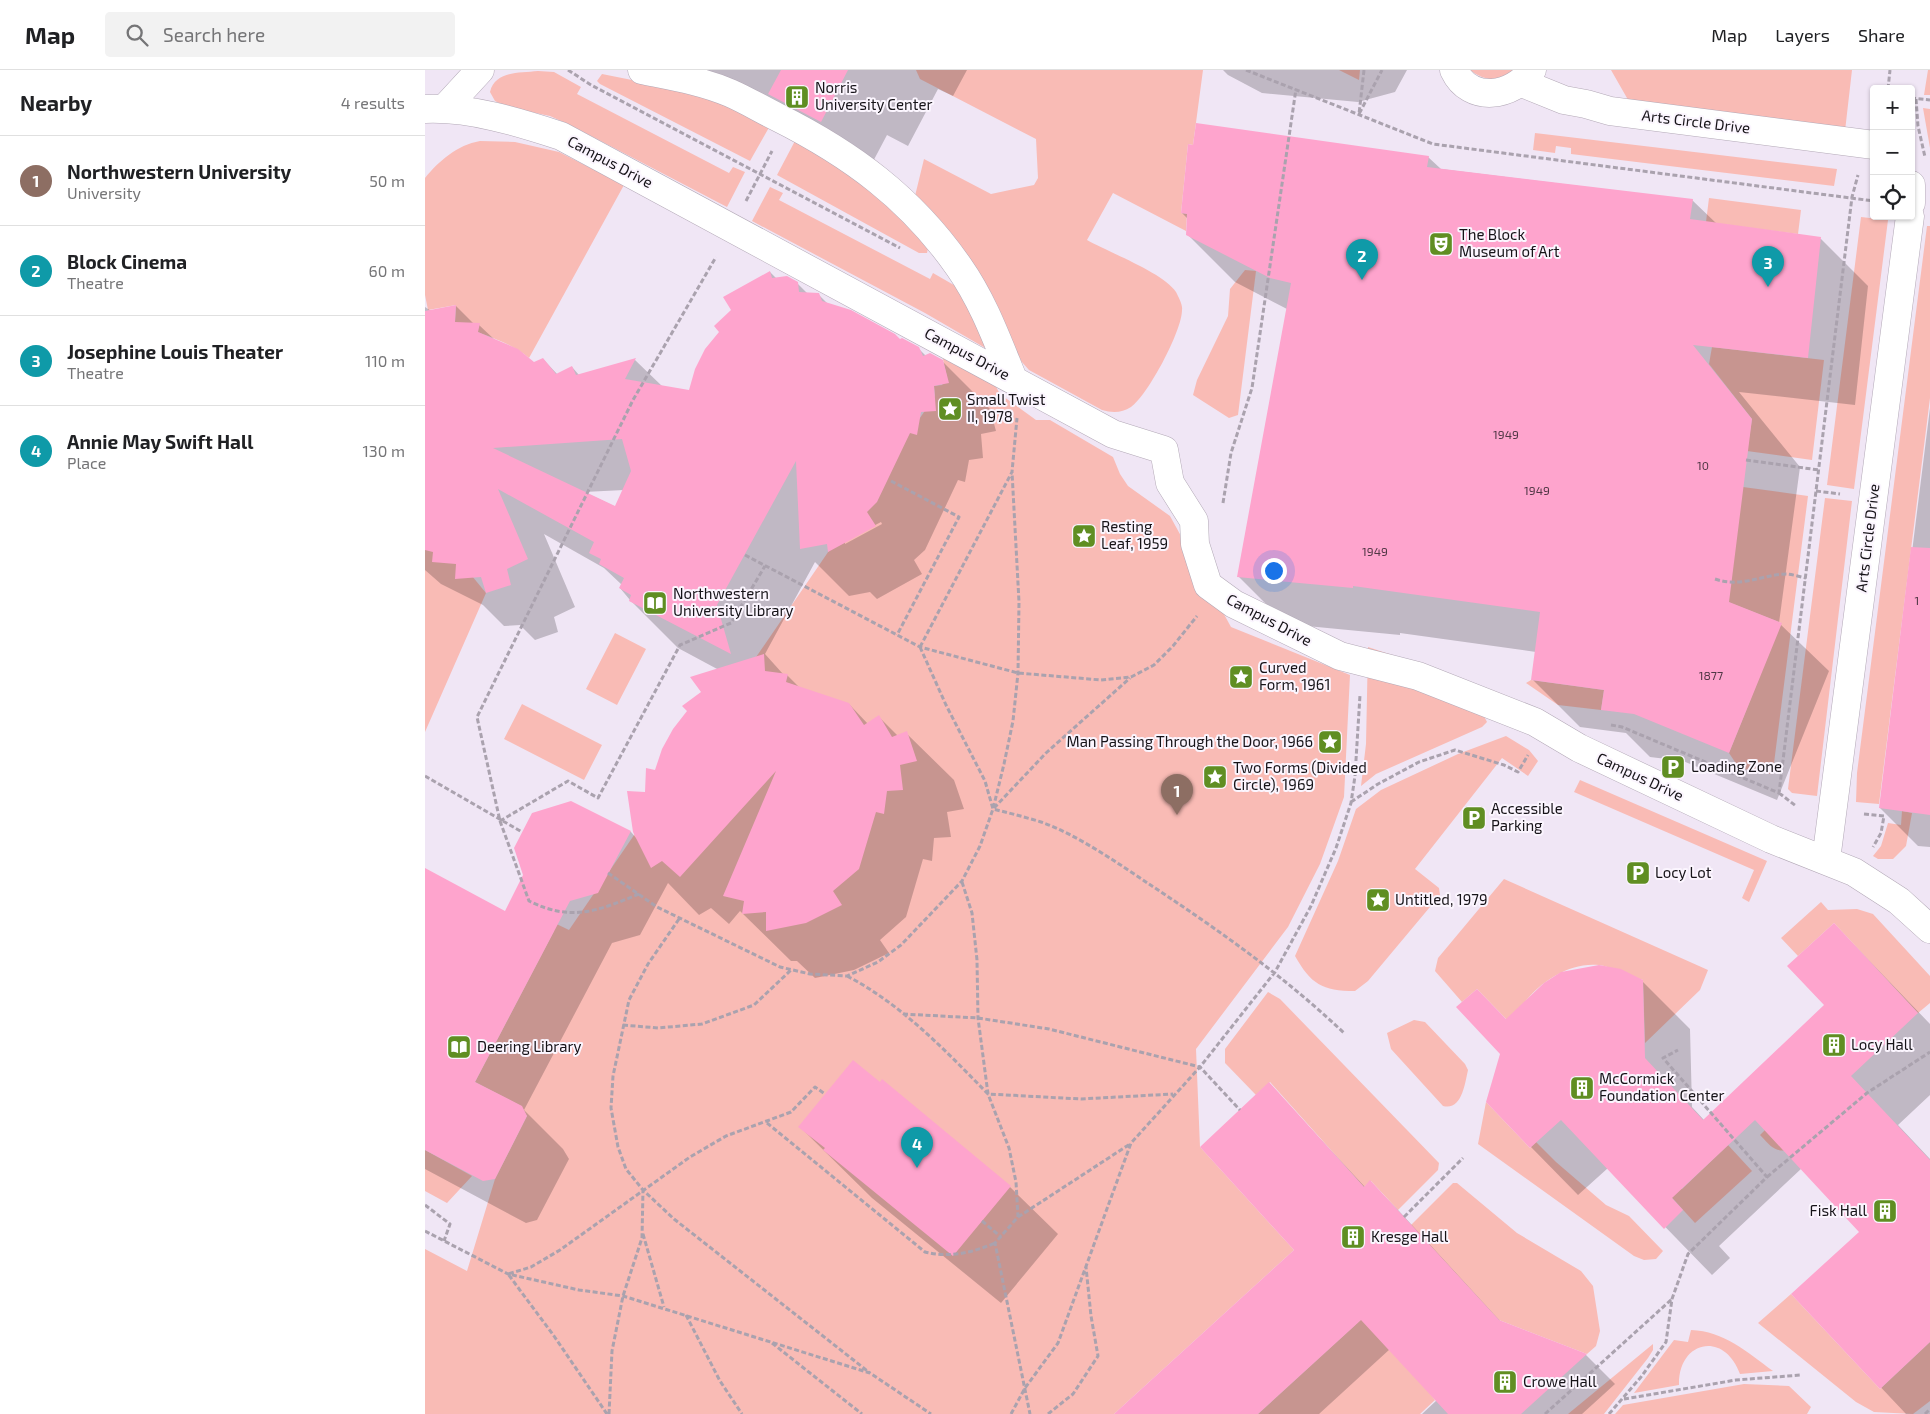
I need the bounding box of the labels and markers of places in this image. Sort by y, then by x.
place label: Norris University Center [815,78,932,113]
building icon: Norris University Center [784,84,810,110]
place label: The Block Museum of Art [1459,225,1560,260]
theatre icon: The Block Museum of Art [1428,231,1454,257]
pin: 2 [1346,239,1378,280]
pin: 3 [1752,246,1784,287]
place label: Small Twist II, 1978 [967,390,1046,425]
place icon: Small Twist II, 1978 [937,396,963,422]
place label: Resting Leaf, 1959 [1101,517,1168,552]
place icon: Resting Leaf, 1959 [1071,523,1097,549]
place label: Northwestern University Library [673,584,794,619]
library icon: Northwestern University Library [642,590,668,616]
place label: Curved Form, 1961 [1259,658,1330,693]
place icon: Curved Form, 1961 [1228,664,1254,690]
place icon: Man Passing Through the Door, 1966 [1317,729,1343,755]
place label: Man Passing Through the Door, 1966 [1066,732,1313,750]
parking icon: Loading Zone [1660,754,1686,780]
place label: Loading Zone [1691,757,1782,775]
place label: Two Forms (Divided Circle), 1969 [1233,758,1367,793]
place icon: Two Forms (Divided Circle), 1969 [1202,764,1228,790]
pin: 1 [1161,774,1193,815]
place label: Accessible Parking [1491,799,1563,834]
parking icon: Accessible Parking [1461,805,1487,831]
parking icon: Locy Lot [1625,860,1651,886]
place label: Locy Lot [1655,863,1712,881]
place icon: Untitled, 1979 [1365,887,1391,913]
place label: Untitled, 1979 [1395,890,1488,908]
building icon: Locy Hall [1821,1032,1847,1058]
library icon: Deering Library [446,1034,472,1060]
place label: Locy Hall [1851,1035,1913,1053]
place label: Deering Library [477,1037,581,1055]
place label: McCormick Foundation Center [1599,1069,1725,1104]
building icon: McCormick Foundation Center [1569,1075,1595,1101]
pin: 4 [901,1127,933,1168]
building icon: Fisk Hall [1872,1198,1898,1224]
place label: Fisk Hall [1810,1201,1868,1219]
building icon: Kresge Hall [1340,1224,1366,1250]
place label: Kresge Hall [1371,1227,1449,1245]
building icon: Crowe Hall [1492,1369,1518,1395]
place label: Crowe Hall [1523,1372,1597,1390]

